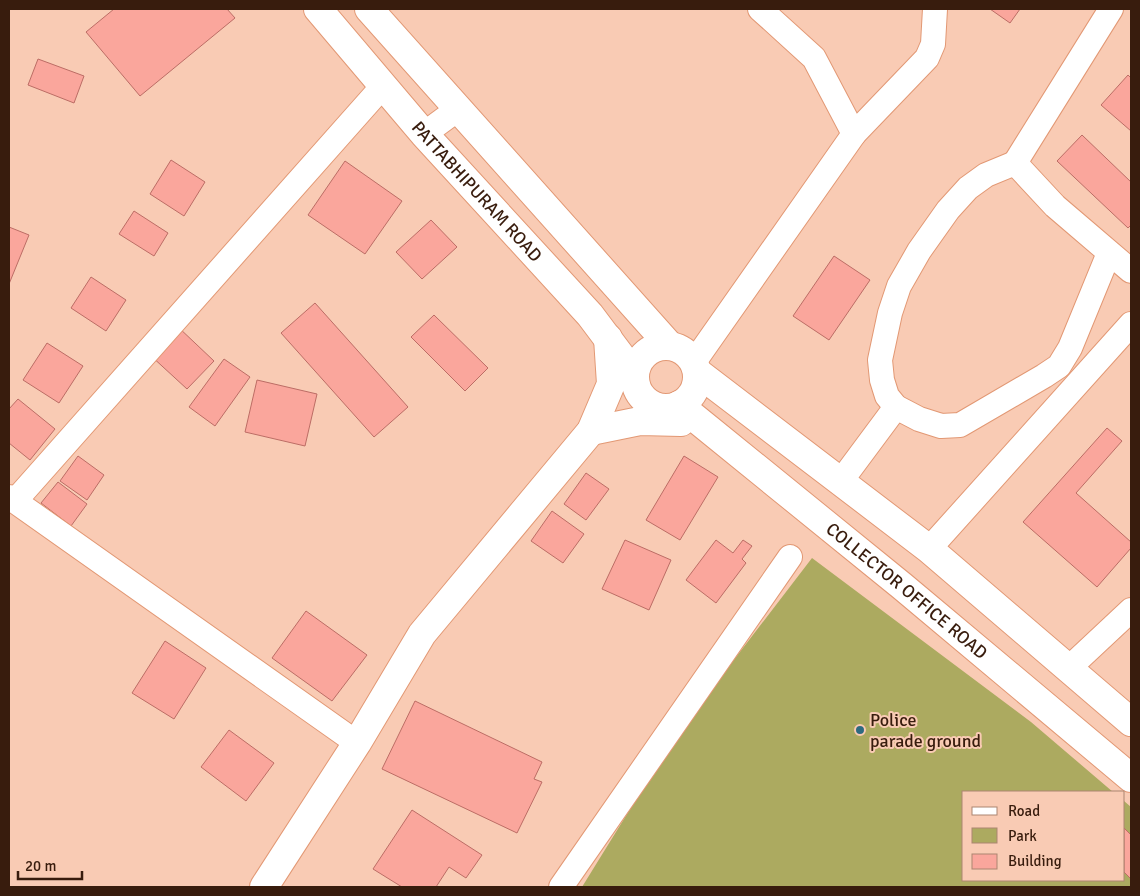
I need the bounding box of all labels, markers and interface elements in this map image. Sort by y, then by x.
street label: PATTABHIPURAM ROAD [407,117,547,266]
street label: COLLECTOR OFFICE ROAD [822,518,992,664]
place label: Police parade ground [870,709,981,752]
marker: Police parade ground [854,724,866,736]
legend [962,791,1125,881]
text: Road [1008,802,1040,820]
text: Park [1008,827,1037,845]
scale bar [18,848,81,880]
text: Building [1008,852,1062,870]
text: 20 m [25,857,56,875]

